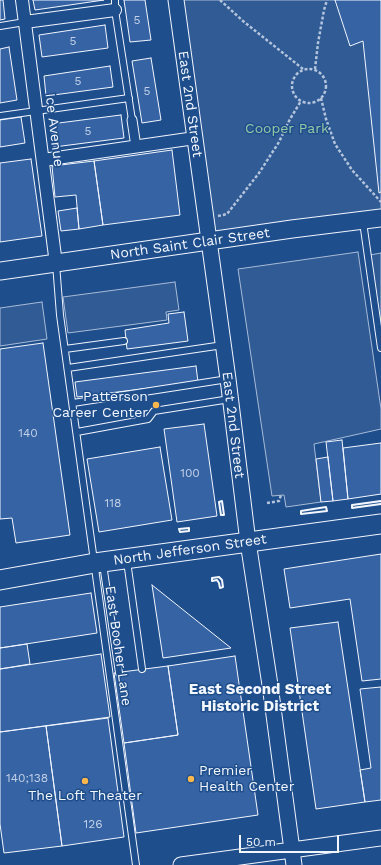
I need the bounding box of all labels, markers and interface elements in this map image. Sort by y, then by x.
house number: 5 [134,13,140,27]
house number: 5 [70,34,76,48]
street label: East 2nd Street [174,50,206,158]
house number: 5 [75,74,81,88]
house number: 5 [144,84,150,98]
street label: Ice Avenue [41,92,67,168]
park label: Cooper Park [245,121,329,137]
house number: 5 [85,124,91,138]
street label: North Saint Clair Street [109,224,271,264]
street label: East 2nd Street [218,371,248,479]
place label: Patterson Career Center [52,389,148,422]
marker: Patterson Career Center [151,400,161,410]
house number: 140 [18,426,38,440]
house number: 100 [180,466,200,480]
house number: 118 [105,496,121,510]
street label: North Jefferson Street [112,531,268,569]
street label: East Booher Lane [101,585,135,707]
district label: East Second Street Historic District [189,681,331,716]
place label: Premier Health Center [199,763,294,796]
house number: 140;138 [6,771,48,785]
marker: Premier Health Center [186,774,196,784]
marker: The Loft Theater [80,776,90,786]
place label: The Loft Theater [28,788,142,804]
house number: 126 [84,817,102,831]
scale bar [241,827,341,853]
text: 50 m [246,835,276,849]

